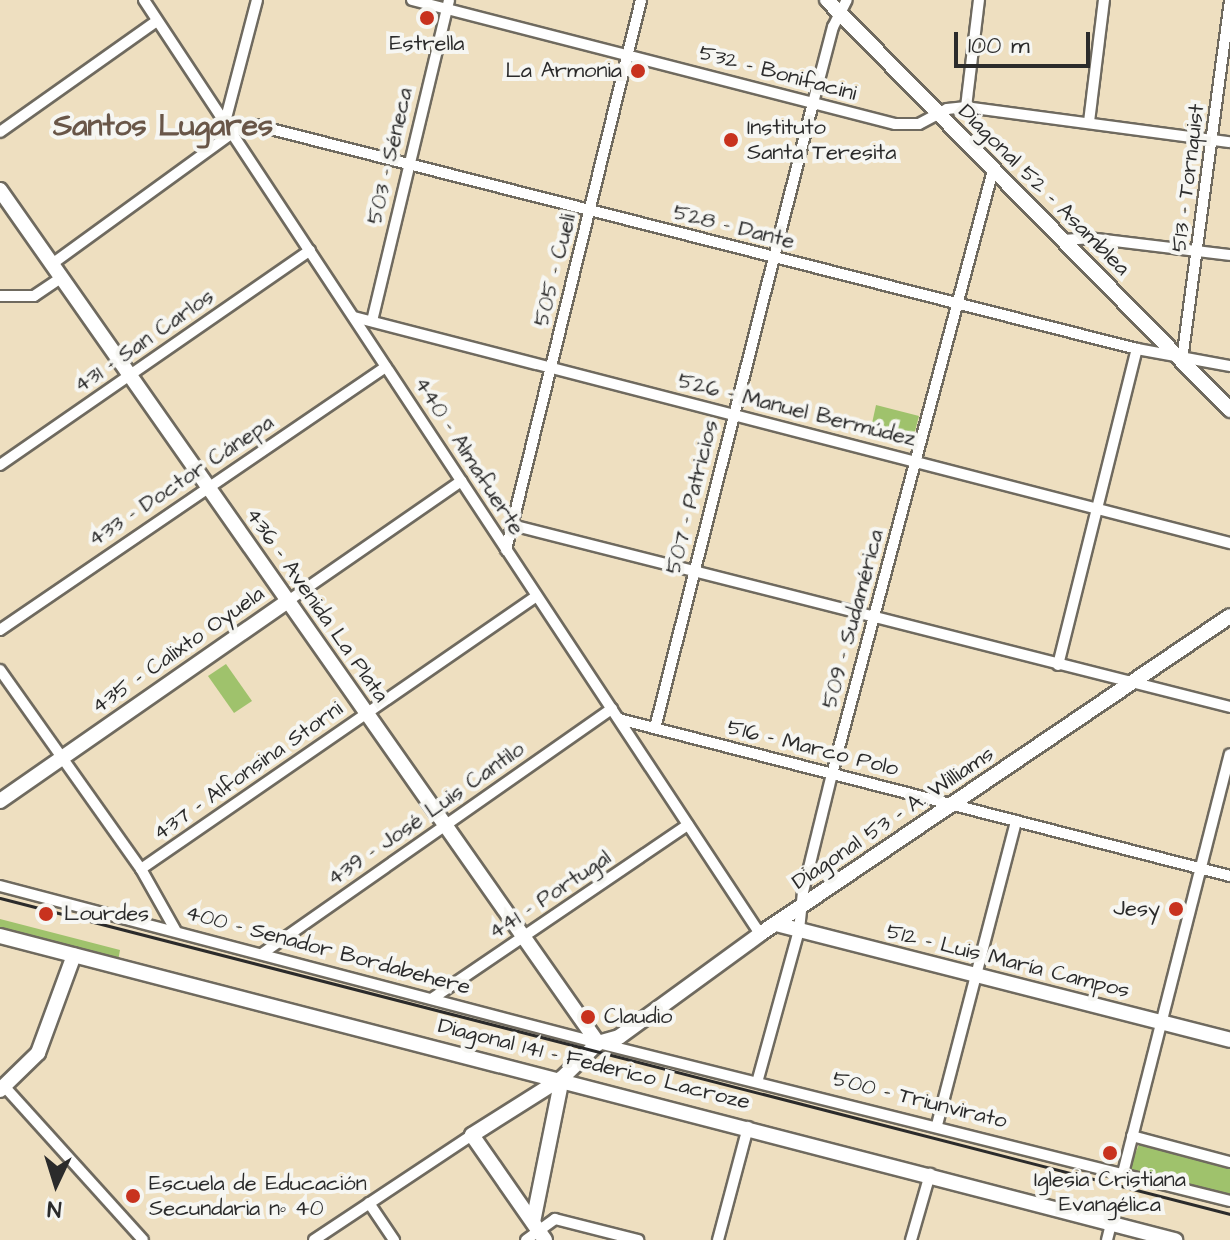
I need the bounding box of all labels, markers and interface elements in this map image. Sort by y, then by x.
marker: Estrella [418,9,436,27]
scale bar [958,16,1094,66]
text: 100 m [968,29,1030,63]
place label: Estrella [389,31,465,57]
street label: 532 - Bonifacini [696,39,860,107]
place label: La Armonia [506,58,622,84]
marker: La Armonia [629,62,647,80]
street label: 503 - Séneca [361,85,419,227]
street label: Diagonal 52 - Asamblea [953,99,1135,281]
street label: 513 - Tornquist [1166,102,1210,254]
district label: Santos Lugares [53,108,273,144]
place label: Instituto Santa Teresita [747,114,896,166]
marker: Instituto Santa Teresita [722,131,740,149]
street label: 528 - Dante [671,199,797,255]
street label: 505 - Cueli [528,211,582,329]
street label: 431 - San Carlos [69,283,219,399]
street label: 526 - Manuel Bermúdez [675,368,919,452]
street label: 440 - Almafuerte [408,372,530,540]
street label: 433 - Doctor Cánepa [83,409,279,553]
street label: 507 - Patricios [660,417,724,577]
street label: 436 - Avenida La Plata [240,503,394,707]
street label: 509 - Sudamérica [816,527,890,711]
street label: 435 - Calixto Oyuela [87,580,269,720]
street label: 437 - Alfonsina Storni [148,696,348,846]
street label: 516 - Marco Polo [725,714,901,782]
street label: 439 - José Luis Cantilo [322,736,530,892]
street label: Diagonal 53 - A. Williams [787,741,999,895]
street label: 441 - Portugal [484,844,616,946]
place label: Jesy [1113,896,1160,922]
street label: 400 - Senador Bordabehere [183,899,473,1001]
marker: Jesy [1167,900,1185,918]
place label: Lourdes [64,901,149,927]
marker: Lourdes [35,903,57,925]
street label: 512 - Luis María Campos [884,918,1132,1004]
place label: Claudio [604,1004,672,1030]
marker: Claudio [579,1008,597,1026]
street label: Diagonal 141 - Federico Lacroze [435,1012,753,1116]
street label: 500 - Triunvirato [830,1066,1010,1134]
north arrow [16,1144,96,1224]
marker: Iglesia Cristiana Evangélica [1101,1144,1119,1162]
place label: Iglesia Cristiana Evangélica [1034,1166,1186,1218]
place label: Escuela de Educación Secundaria nº 40 [149,1170,367,1222]
marker: Escuela de Educación Secundaria nº 40 [124,1187,142,1205]
text: N [46,1192,62,1224]

